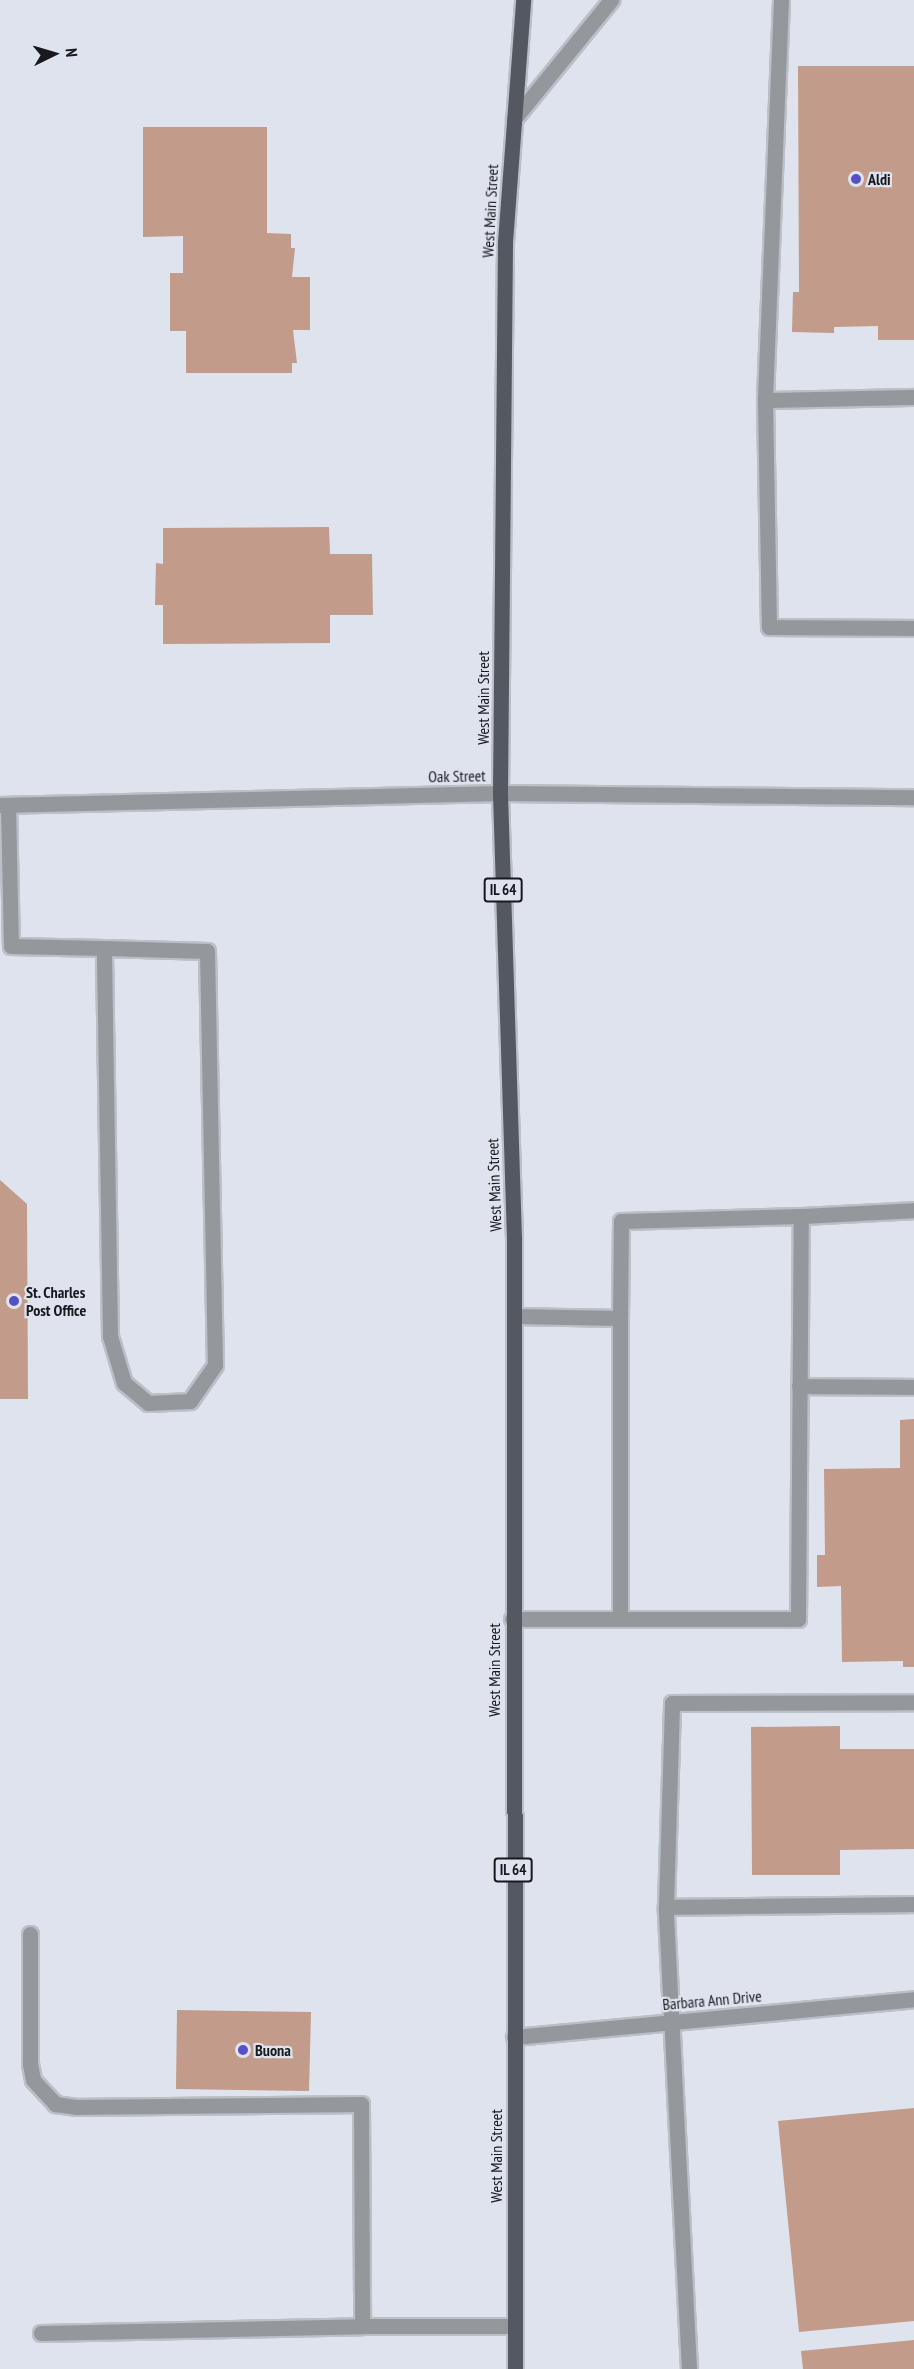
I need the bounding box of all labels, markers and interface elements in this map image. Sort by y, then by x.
north arrow [24,24,84,84]
text: N [62,47,82,58]
street label: West Main Street [478,164,502,258]
place label: Aldi [868,169,891,189]
marker: Aldi [849,172,863,186]
street label: West Main Street [473,651,493,745]
street label: Oak Street [428,766,486,786]
road number: IL 64 [482,878,524,902]
street label: West Main Street [483,1138,505,1232]
place label: St. Charles Post Office [26,1282,87,1320]
marker: St. Charles Post Office [7,1294,21,1308]
street label: West Main Street [484,1623,504,1717]
road number: IL 64 [492,1858,534,1882]
street label: Barbara Ann Drive [661,1986,763,2014]
place label: Buona [255,2040,291,2060]
marker: Buona [236,2043,250,2057]
street label: West Main Street [486,2109,506,2203]

